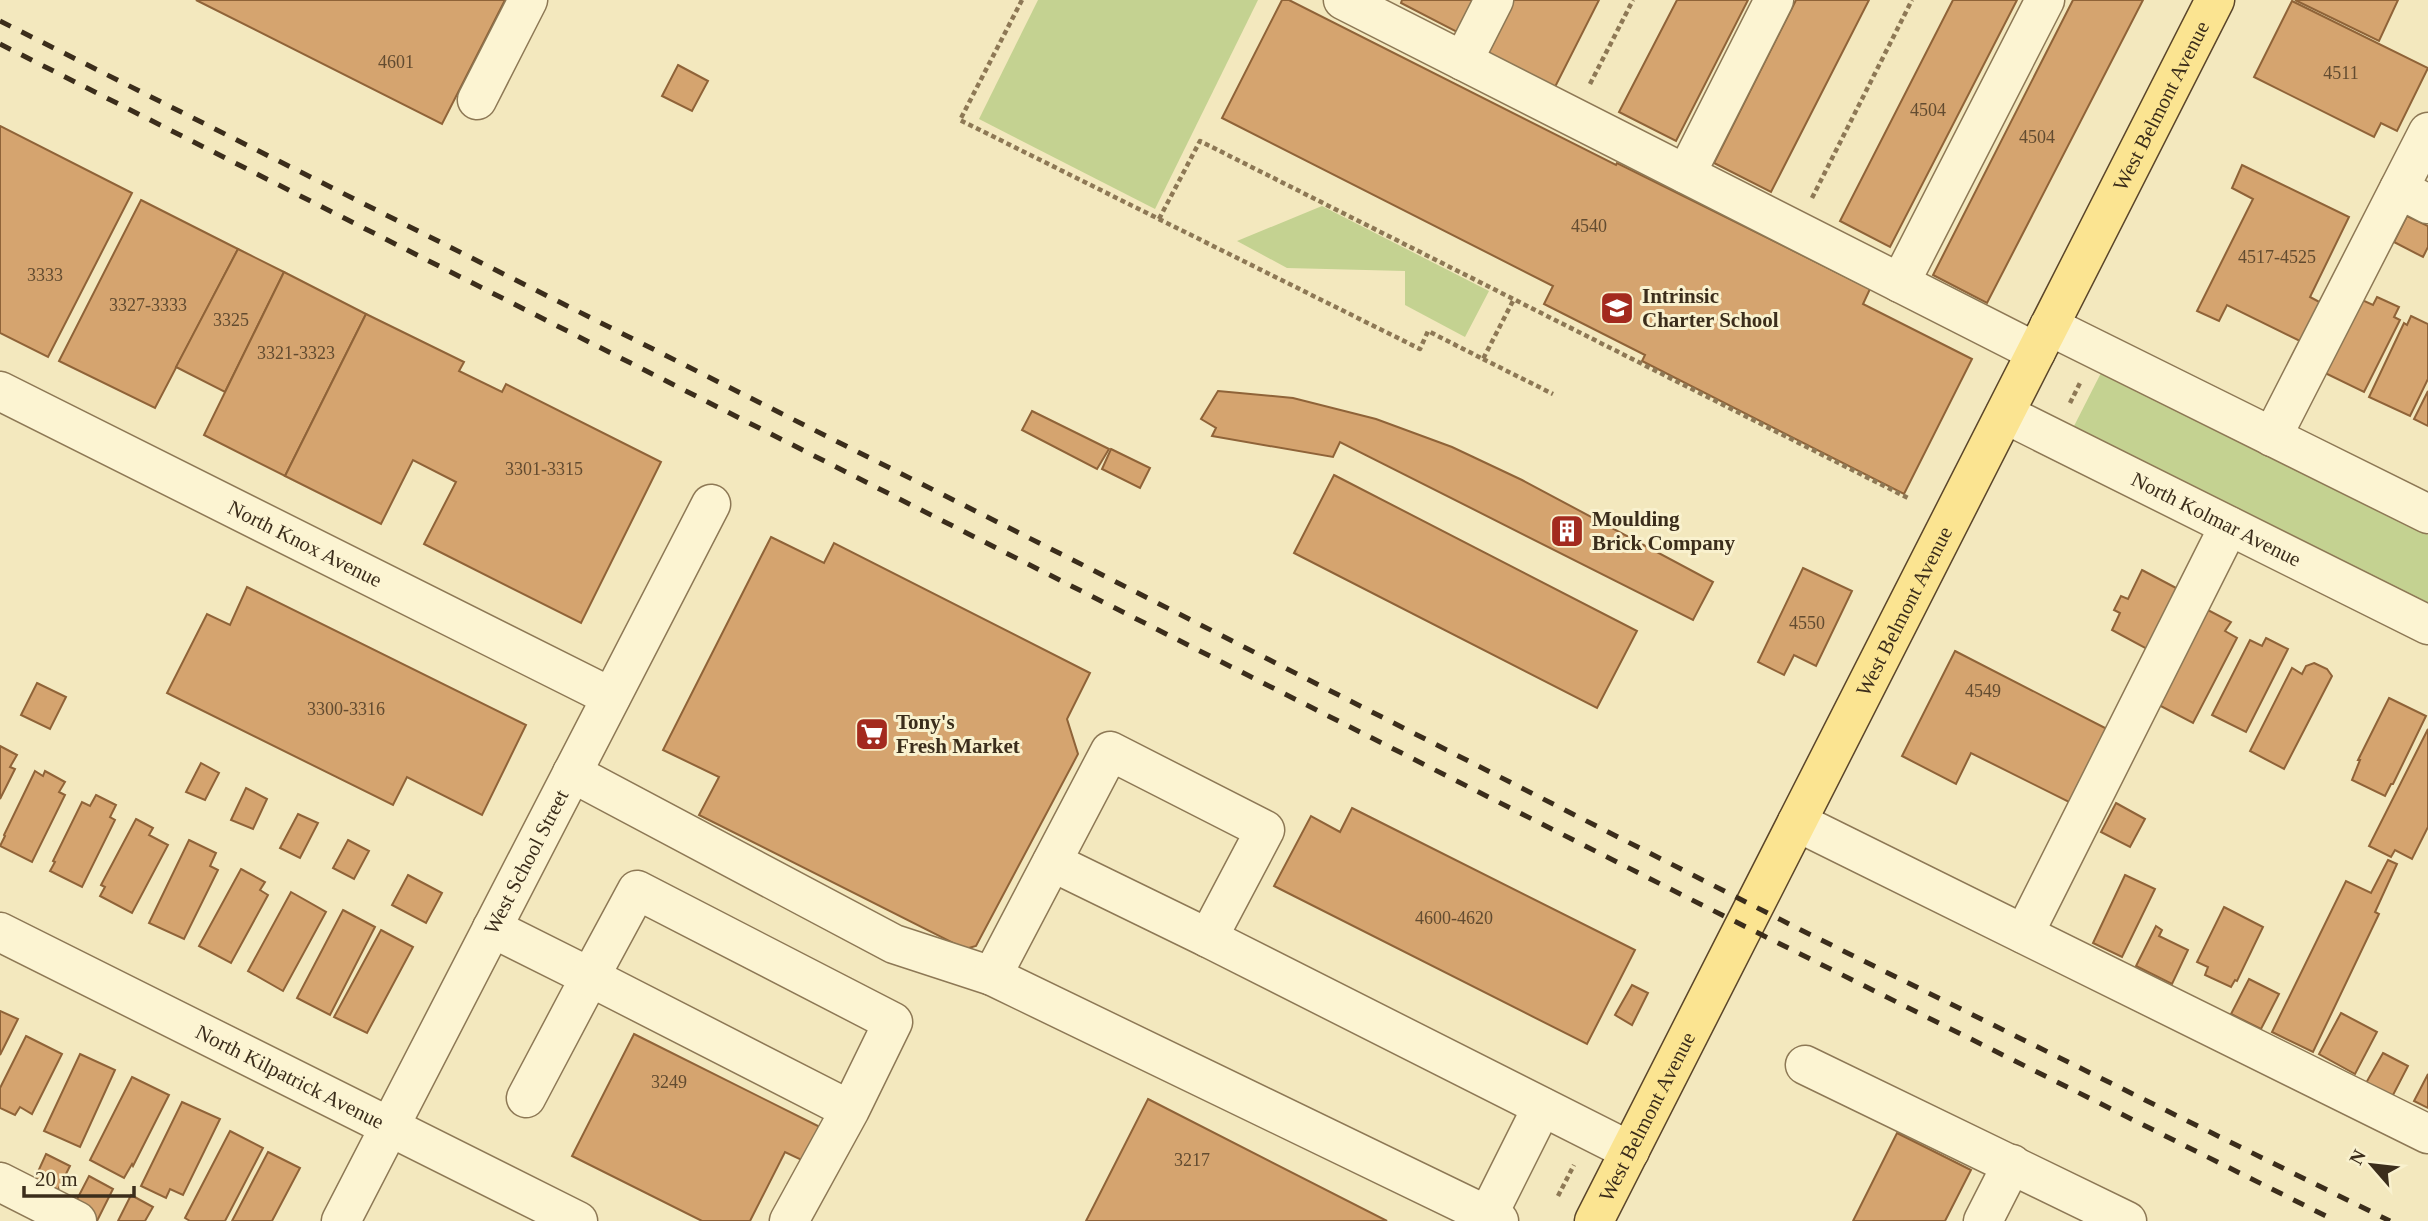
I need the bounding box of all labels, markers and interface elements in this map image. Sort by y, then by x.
street label: West Belmont Avenue [2108,17,2214,195]
house number: 4601 [378,52,414,72]
house number: 4511 [2323,63,2359,83]
house number: 4504 [1910,100,1946,120]
house number: 4504 [2019,127,2055,147]
house number: 4540 [1571,216,1607,236]
house number: 4517-4525 [2238,247,2316,267]
house number: 3333 [27,265,63,285]
place label: Intrinsic Charter School [1642,284,1779,332]
school or university icon: Intrinsic Charter School [1598,289,1636,327]
house number: 3327-3333 [109,295,187,315]
house number: 3325 [213,310,249,330]
house number: 3321-3323 [257,343,335,363]
house number: 3301-3315 [505,459,583,479]
street label: North Kolmar Avenue [2127,467,2305,572]
street label: North Knox Avenue [224,495,386,592]
place label: Moulding Brick Company [1592,507,1735,555]
building icon: Moulding Brick Company [1548,512,1586,550]
street label: West Belmont Avenue [1851,523,1957,700]
house number: 4550 [1789,613,1825,633]
house number: 4549 [1965,681,2001,701]
house number: 3300-3316 [307,699,385,719]
place label: Tony's Fresh Market [896,710,1020,758]
supermarket icon: Tony's Fresh Market [853,715,891,753]
street label: West School Street [479,786,574,938]
house number: 4600-4620 [1415,908,1493,928]
street label: North Kilpatrick Avenue [192,1020,388,1134]
street label: West Belmont Avenue [1594,1028,1700,1205]
house number: 3249 [651,1072,687,1092]
north arrow [2337,1130,2407,1200]
text: N [2345,1146,2370,1168]
house number: 3217 [1174,1150,1210,1170]
scale bar [24,1154,135,1198]
text: 20 m [35,1167,78,1191]

